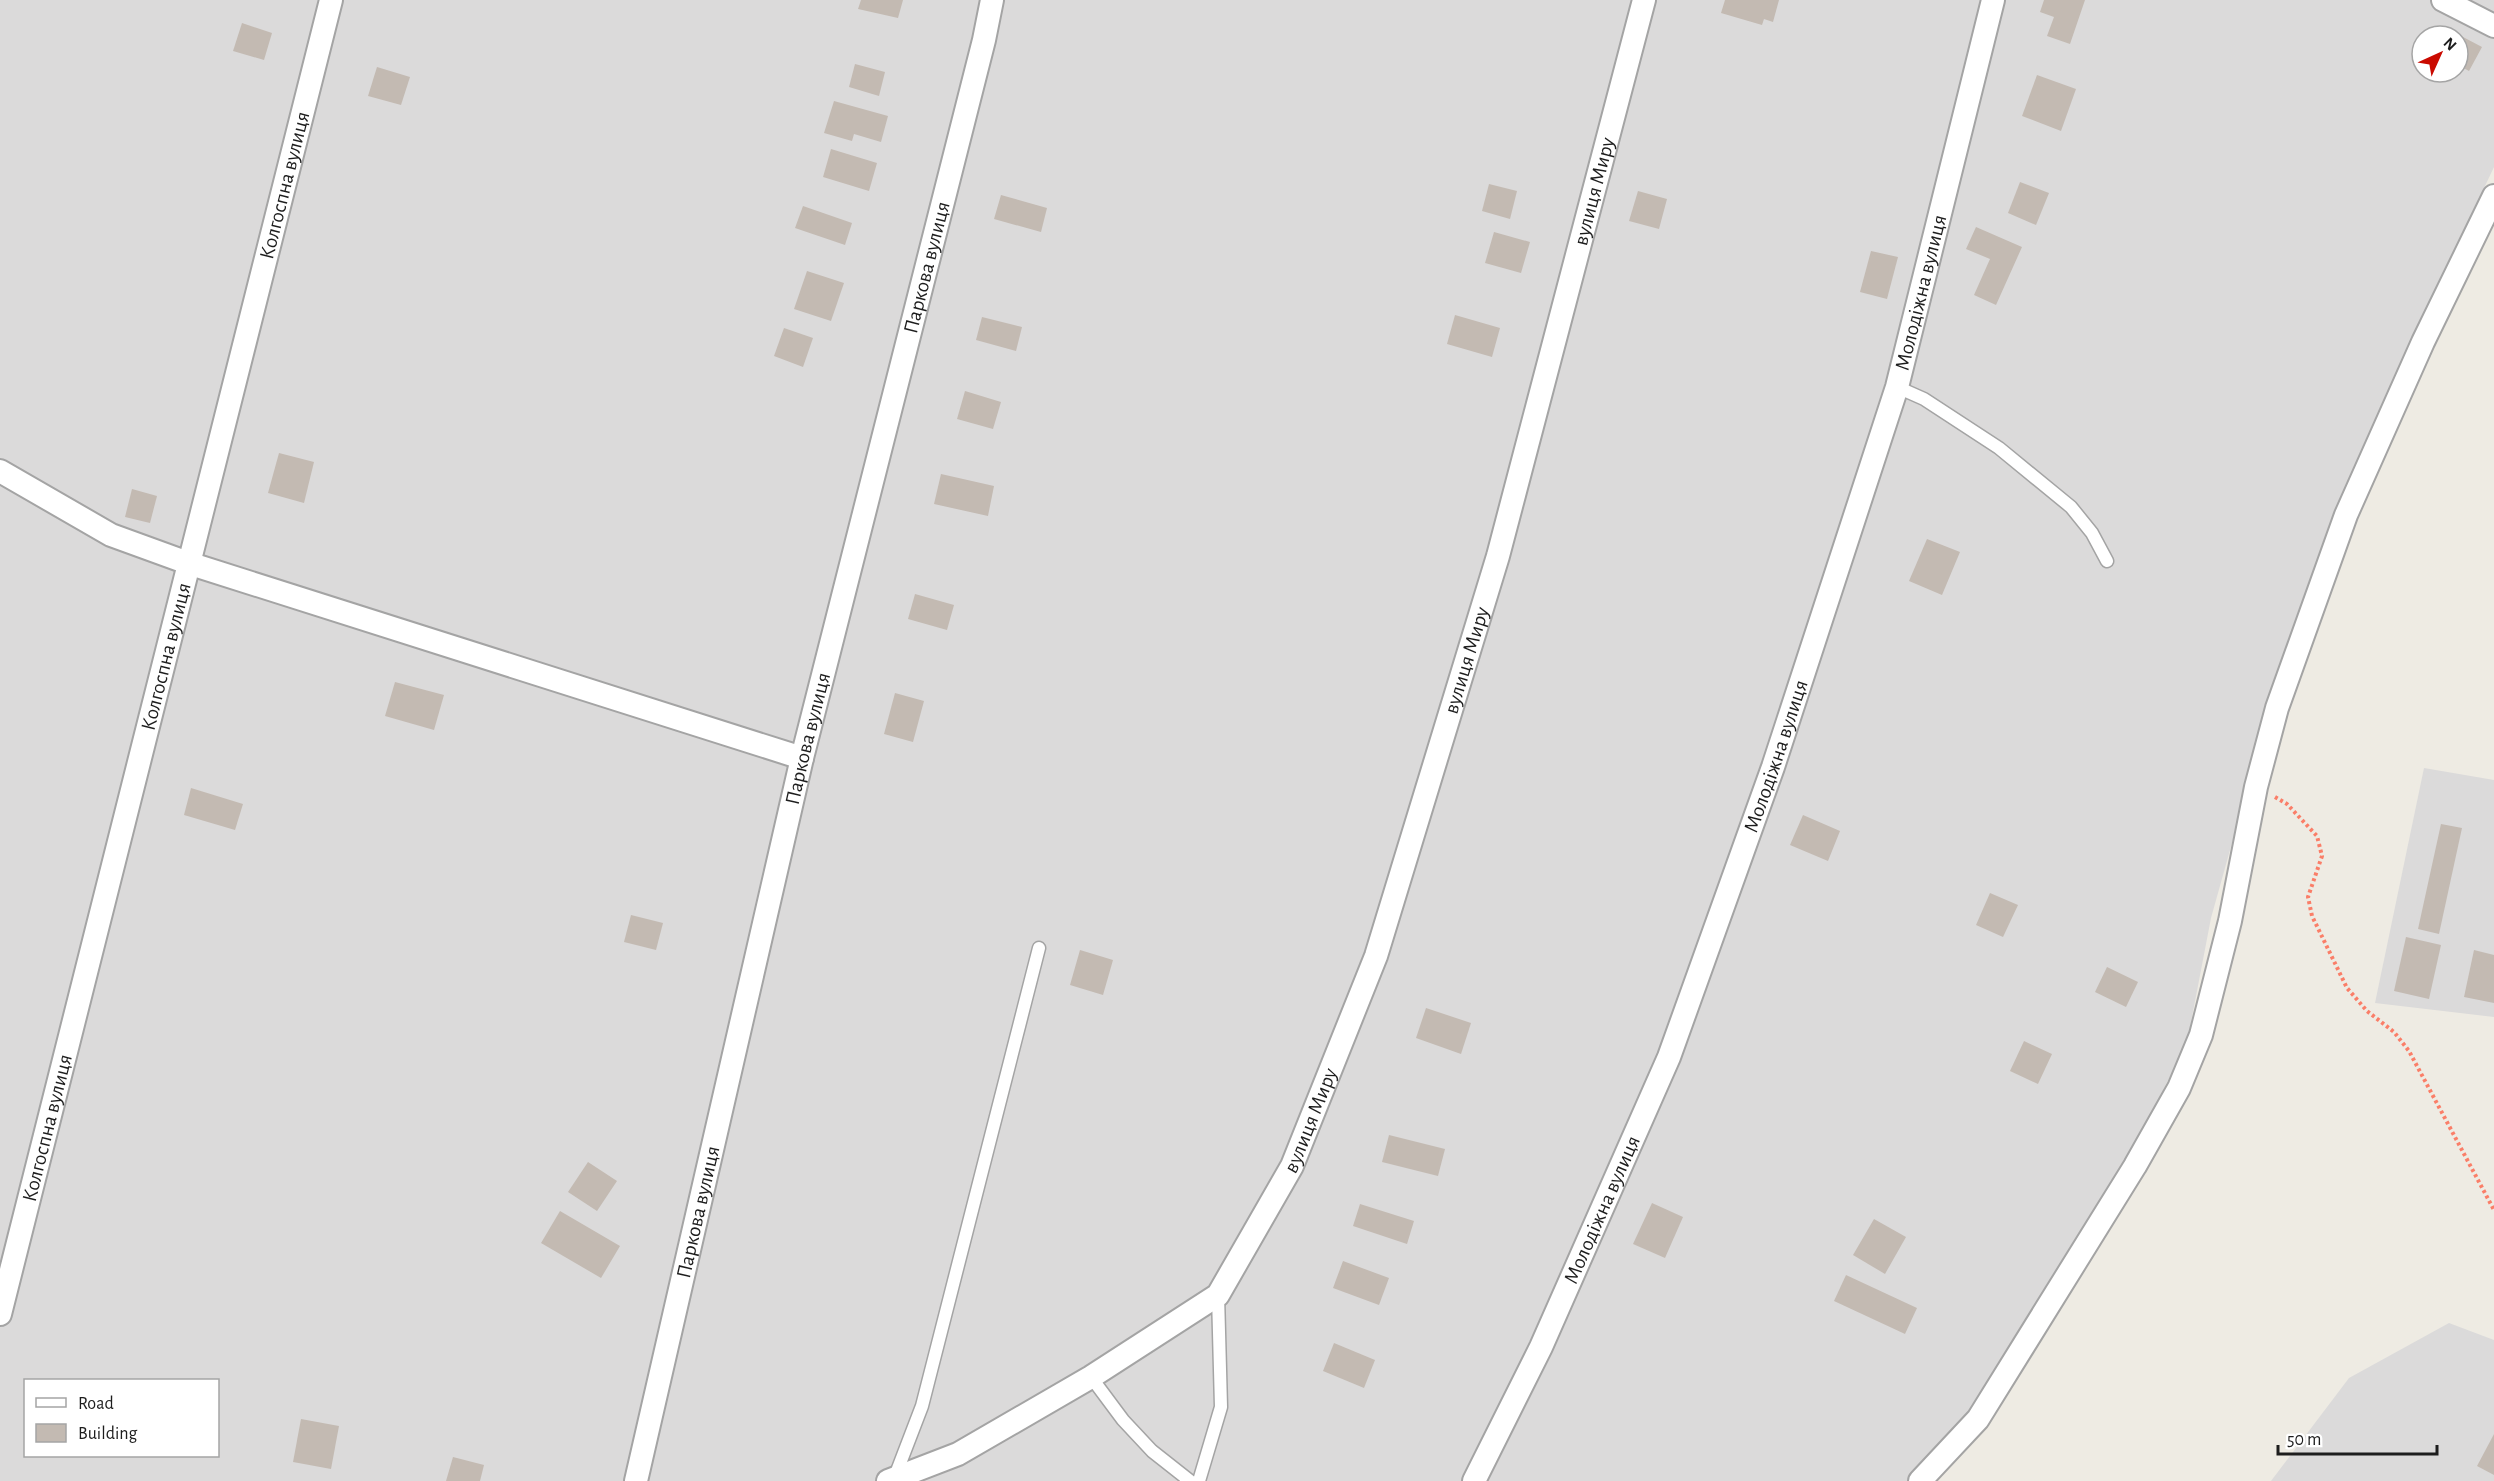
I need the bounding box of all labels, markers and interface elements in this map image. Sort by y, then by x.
north arrow [2410,24,2470,84]
text: N [2440,35,2459,54]
street label: Колгоспна вулиця [256,109,313,261]
street label: вулиця Миру [1570,135,1618,248]
street label: Паркова вулиця [900,199,953,336]
street label: Молодіжна вулиця [1891,212,1950,373]
street label: Колгоспна вулиця [137,581,194,733]
street label: вулиця Миру [1440,604,1492,716]
street label: Паркова вулиця [781,670,834,807]
street label: Молодіжна вулиця [1740,677,1811,835]
street label: Колгоспна вулиця [18,1052,76,1204]
street label: вулиця Миру [1280,1065,1341,1176]
street label: Молодіжна вулиця [1560,1132,1643,1287]
street label: Паркова вулиця [672,1144,723,1280]
legend [24,1379,219,1457]
text: Road [78,1395,114,1413]
scale bar [2278,1418,2437,1456]
text: Building [78,1425,138,1443]
text: 50 m [2287,1431,2321,1449]

